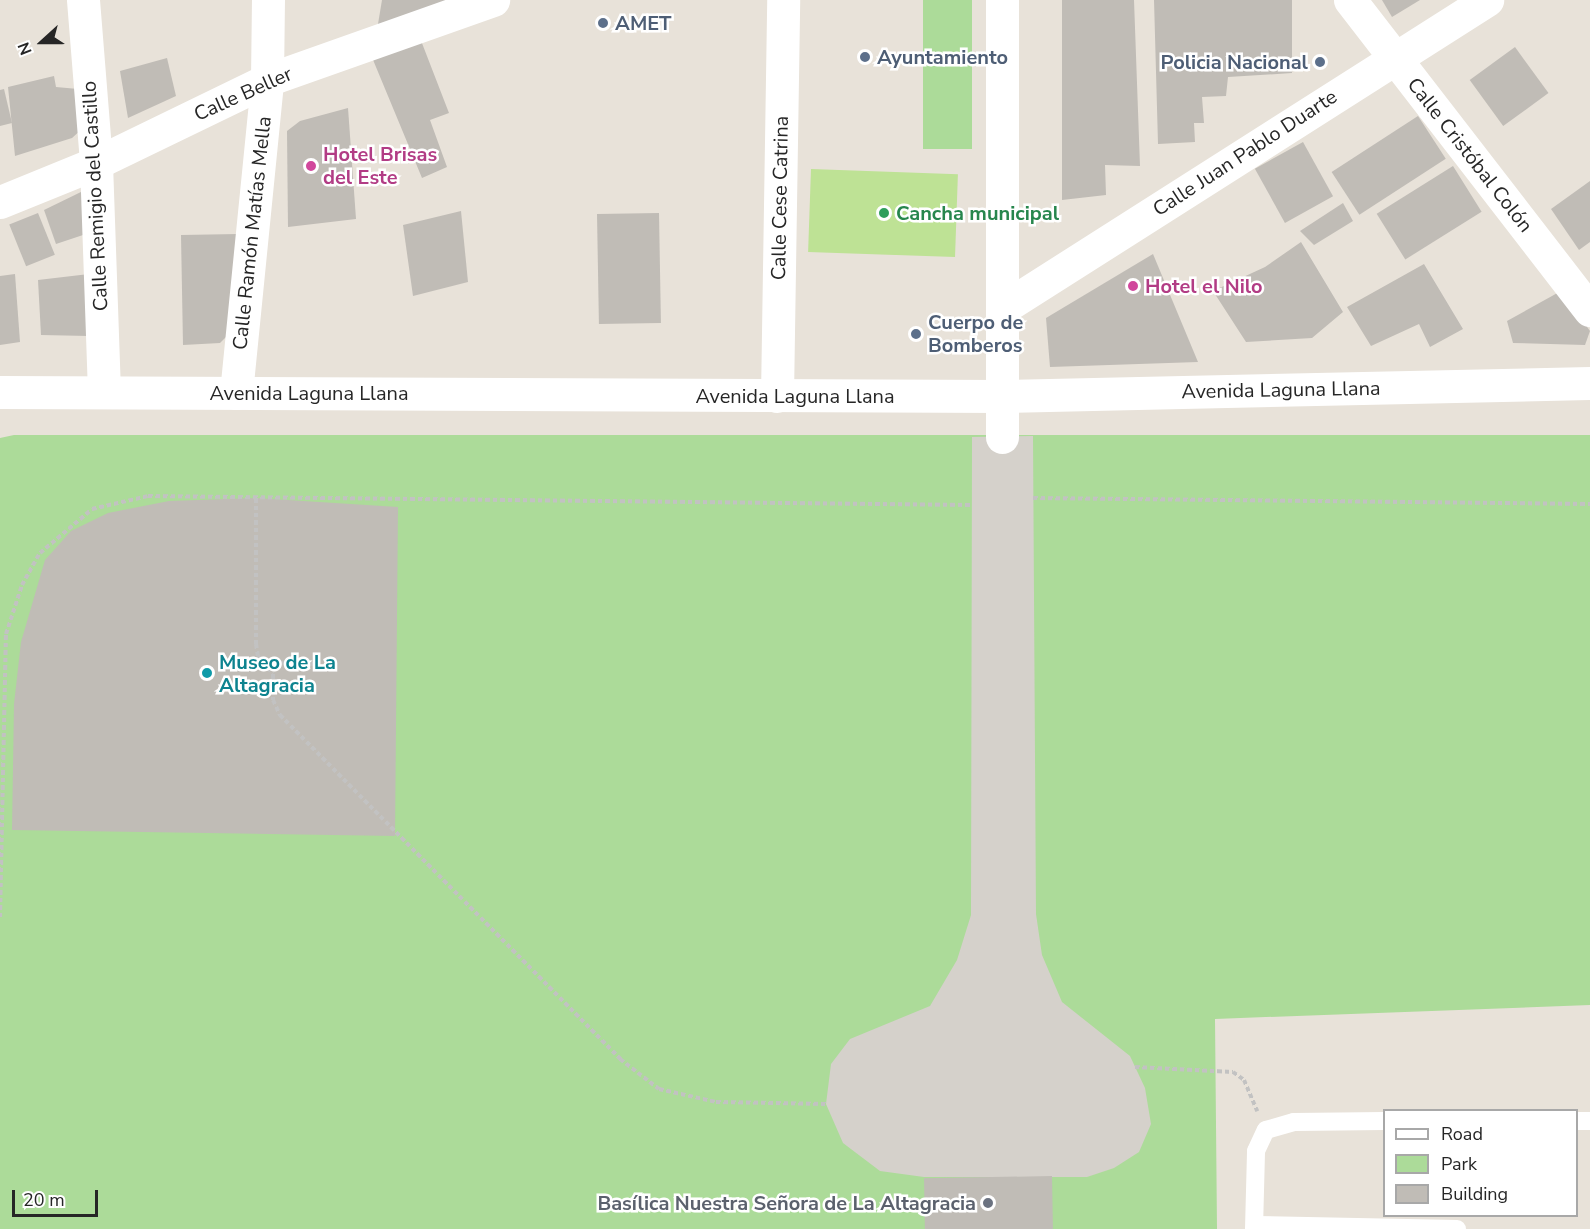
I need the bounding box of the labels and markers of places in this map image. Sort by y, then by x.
place label: AMET [615,11,671,35]
marker: AMET [596,16,610,30]
place label: Ayuntamiento [877,45,1008,69]
marker: Ayuntamiento [858,50,872,64]
place label: Policia Nacional [1161,50,1308,74]
marker: Policia Nacional [1313,55,1327,69]
place label: Hotel Brisas del Este [323,142,437,189]
marker: Hotel Brisas del Este [304,159,318,173]
place label: Cancha municipal [896,201,1059,225]
marker: Cancha municipal [877,206,891,220]
place label: Hotel el Nilo [1145,274,1263,298]
marker: Hotel el Nilo [1126,279,1140,293]
place label: Cuerpo de Bomberos [928,310,1023,357]
marker: Cuerpo de Bomberos [909,327,923,341]
place label: Museo de La Altagracia [219,650,336,697]
marker: Museo de La Altagracia [200,666,214,680]
place label: Basílica Nuestra Señora de La Altagracia [597,1191,976,1215]
marker: Basílica Nuestra Señora de La Altagracia [981,1196,995,1210]

